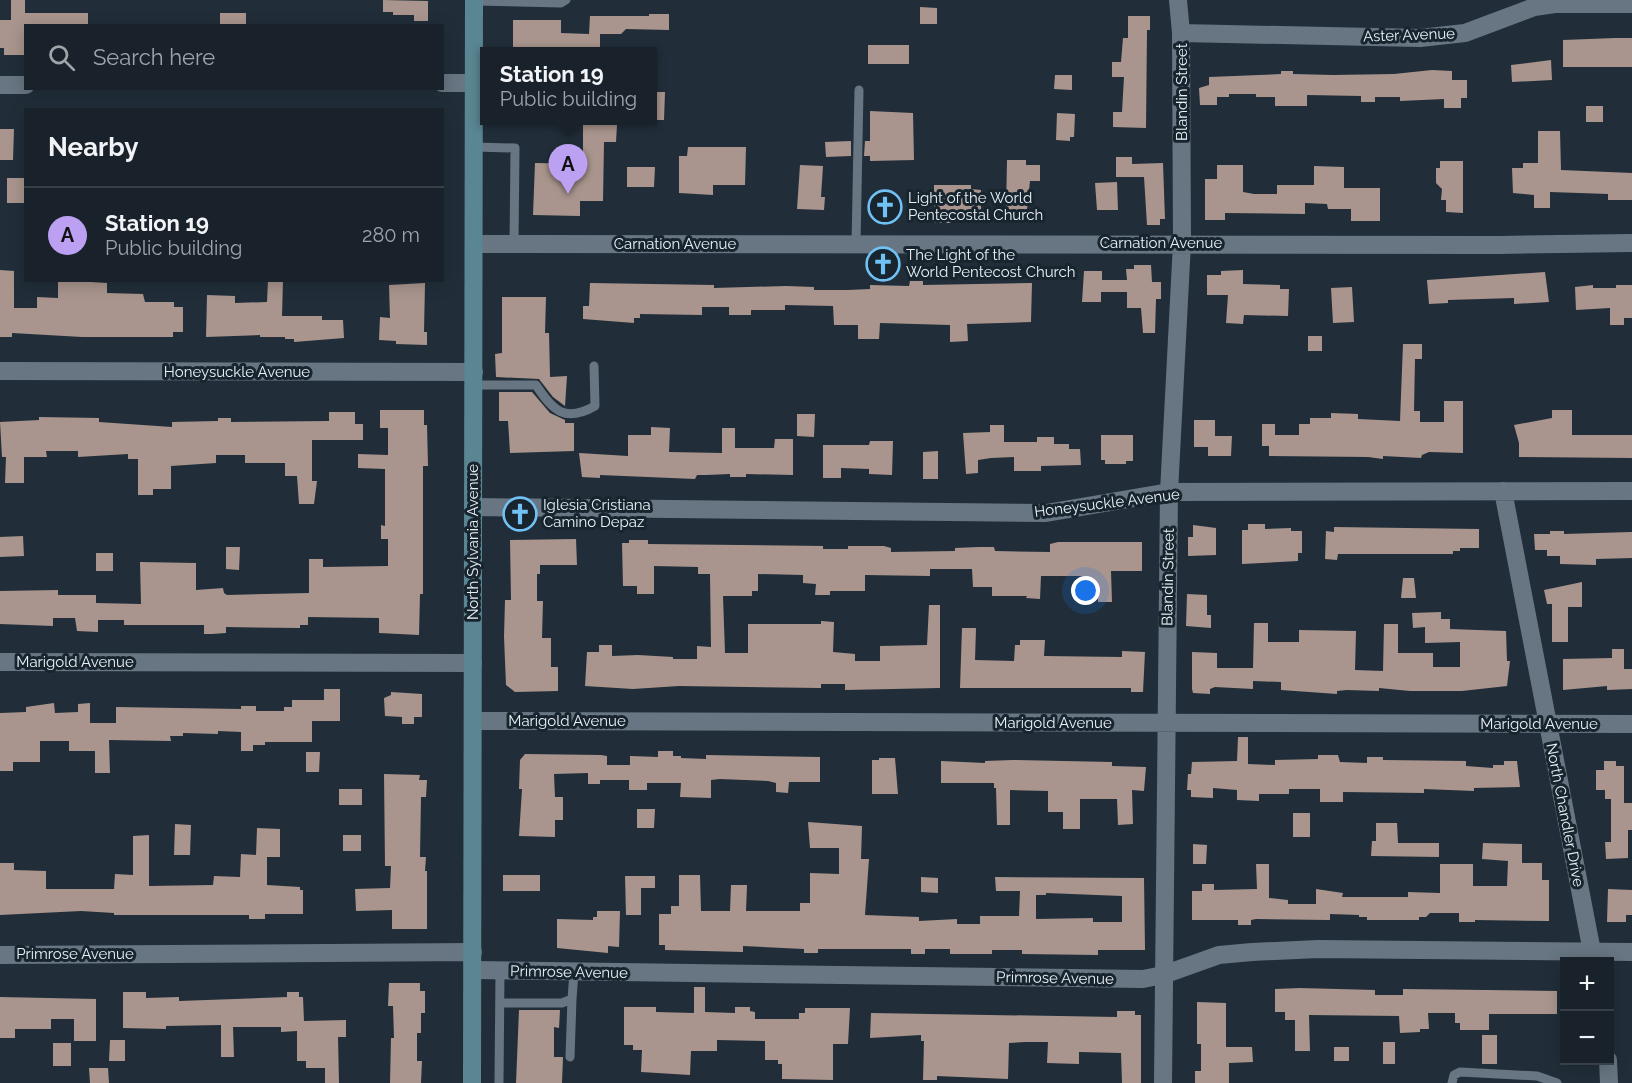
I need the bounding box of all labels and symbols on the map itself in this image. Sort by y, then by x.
street label: Aster Avenue [1363,24,1455,46]
street label: Blandin Street [1173,43,1191,141]
pin: A [548,144,588,194]
church icon: Light of the World Pentecostal Church [867,189,903,225]
place label: Light of the World Pentecostal Church [908,189,1043,224]
street label: Carnation Avenue [1100,234,1222,252]
street label: Carnation Avenue [614,235,736,253]
church icon: The Light of the World Pentecost Church [865,246,901,282]
place label: The Light of the World Pentecost Church [906,246,1076,281]
street label: Honeysuckle Avenue [164,363,310,381]
street label: North Sylvania Avenue [464,464,482,620]
street label: Honeysuckle Avenue [1033,485,1181,521]
church icon: Iglesia Cristiana Camino Depaz [502,496,538,532]
place label: Iglesia Cristiana Camino Depaz [543,496,651,531]
street label: Blandin Street [1158,528,1178,626]
your location [1071,576,1100,605]
street label: Marigold Avenue [16,653,134,671]
street label: Marigold Avenue [508,712,626,730]
street label: Marigold Avenue [994,714,1112,732]
street label: Marigold Avenue [1480,715,1598,733]
street label: North Chandler Drive [1542,742,1588,889]
street label: Primrose Avenue [16,945,134,963]
street label: Primrose Avenue [510,962,628,982]
street label: Primrose Avenue [996,968,1114,988]

